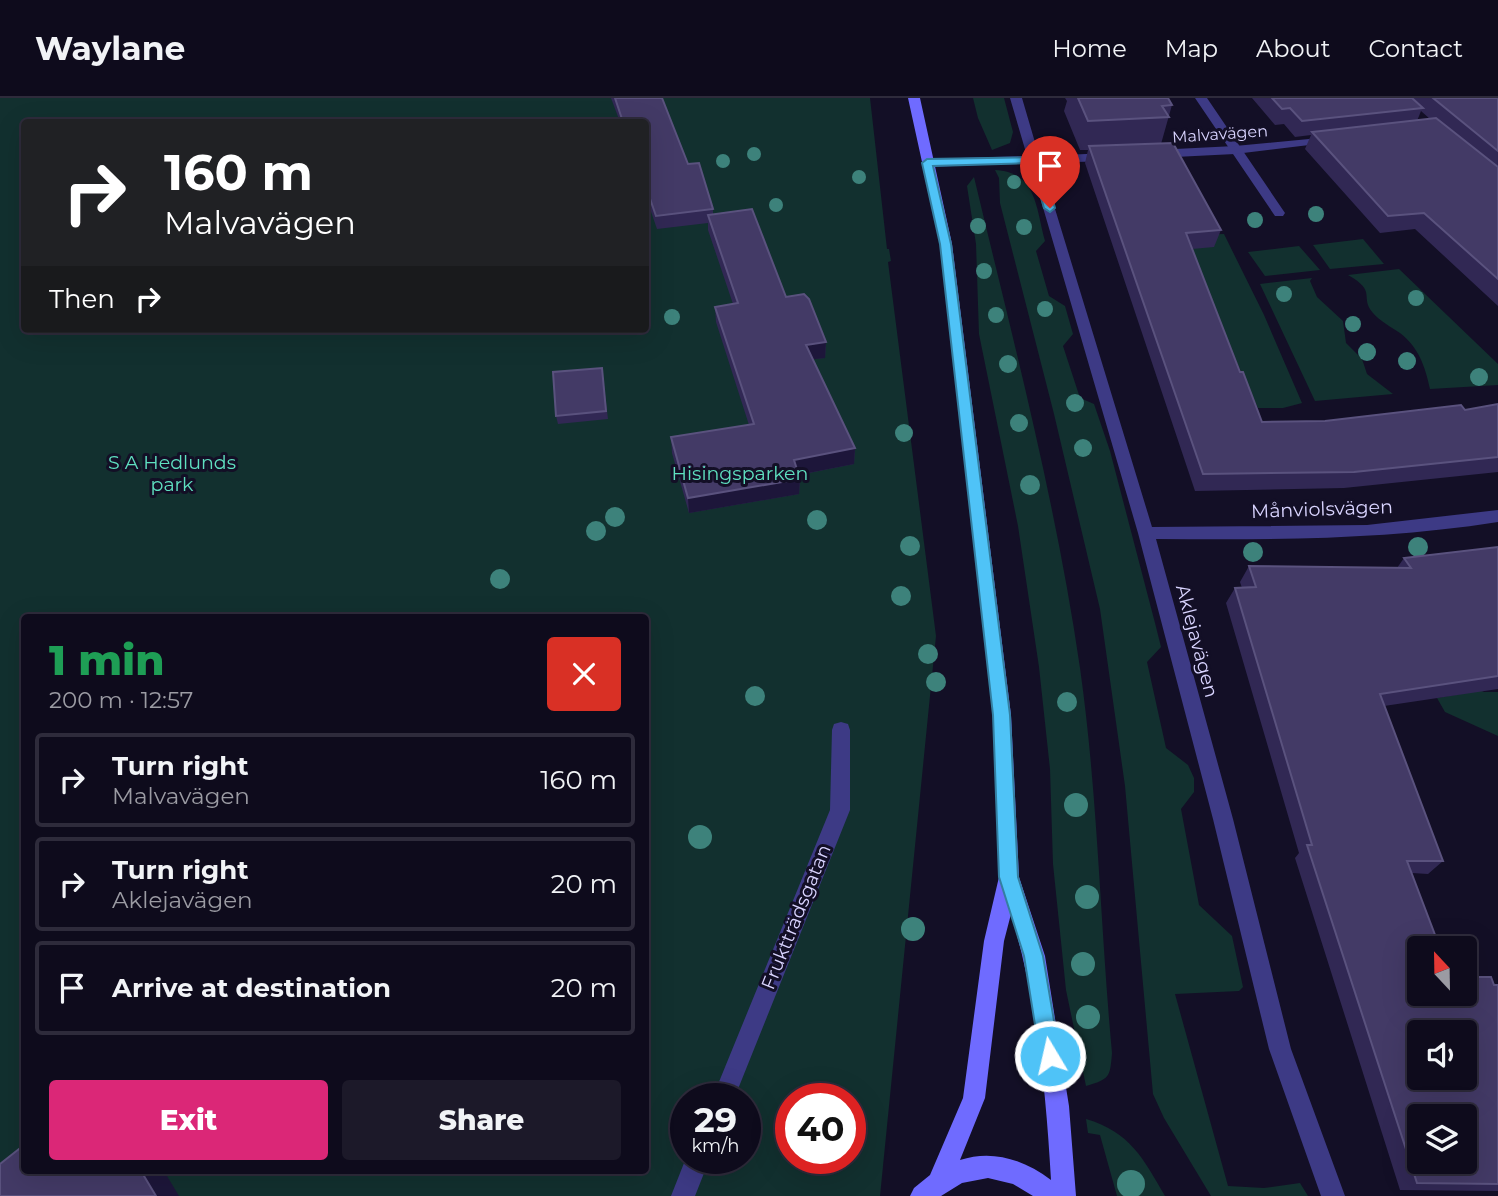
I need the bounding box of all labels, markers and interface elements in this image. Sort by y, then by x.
text: Waylane [35,28,185,68]
text: Home [1052,34,1127,63]
text: Map [1165,34,1218,63]
text: About [1256,34,1330,63]
text: Contact [1368,34,1463,63]
street label: Malvavägen [1172,121,1268,147]
pin [1020,136,1080,208]
text: 160 m [164,143,313,202]
icon: right [49,147,140,238]
icon: arrive [1031,147,1069,185]
text: Malvavägen [164,203,356,242]
icon: right [129,280,167,318]
text: Then [49,283,115,315]
park label: S A Hedlunds park [108,451,236,496]
park label: Hisingsparken [672,462,808,485]
street label: Månviolsvägen [1251,495,1393,523]
street label: Aklejavägen [1171,582,1223,700]
text: 1 min [49,634,165,686]
button: close [547,637,621,711]
text: 200 m · 12:57 [49,686,193,714]
text: Turn right [112,750,248,782]
icon: right [53,761,91,799]
text: 160 m [540,764,617,796]
text: Malvavägen [112,782,250,810]
street label: Fruktträdsgatan [756,841,836,993]
text: Turn right [112,854,248,886]
icon: right [53,865,91,903]
text: 20 m [551,868,617,900]
text: Aklejavägen [112,886,253,914]
north arrow [1407,936,1477,1006]
map controls [1407,936,1477,1174]
icon: arrive [53,969,91,1007]
text: Arrive at destination [112,972,391,1004]
text: 20 m [551,972,617,1004]
position arrow [1013,1019,1087,1093]
button: sound [1407,1020,1477,1090]
button: Exit [49,1080,328,1160]
button: Share [342,1080,621,1160]
speed limit sign: 40 [775,1083,866,1174]
text: 29 [694,1098,737,1141]
button: layers [1407,1104,1477,1174]
text: km/h [691,1135,740,1157]

